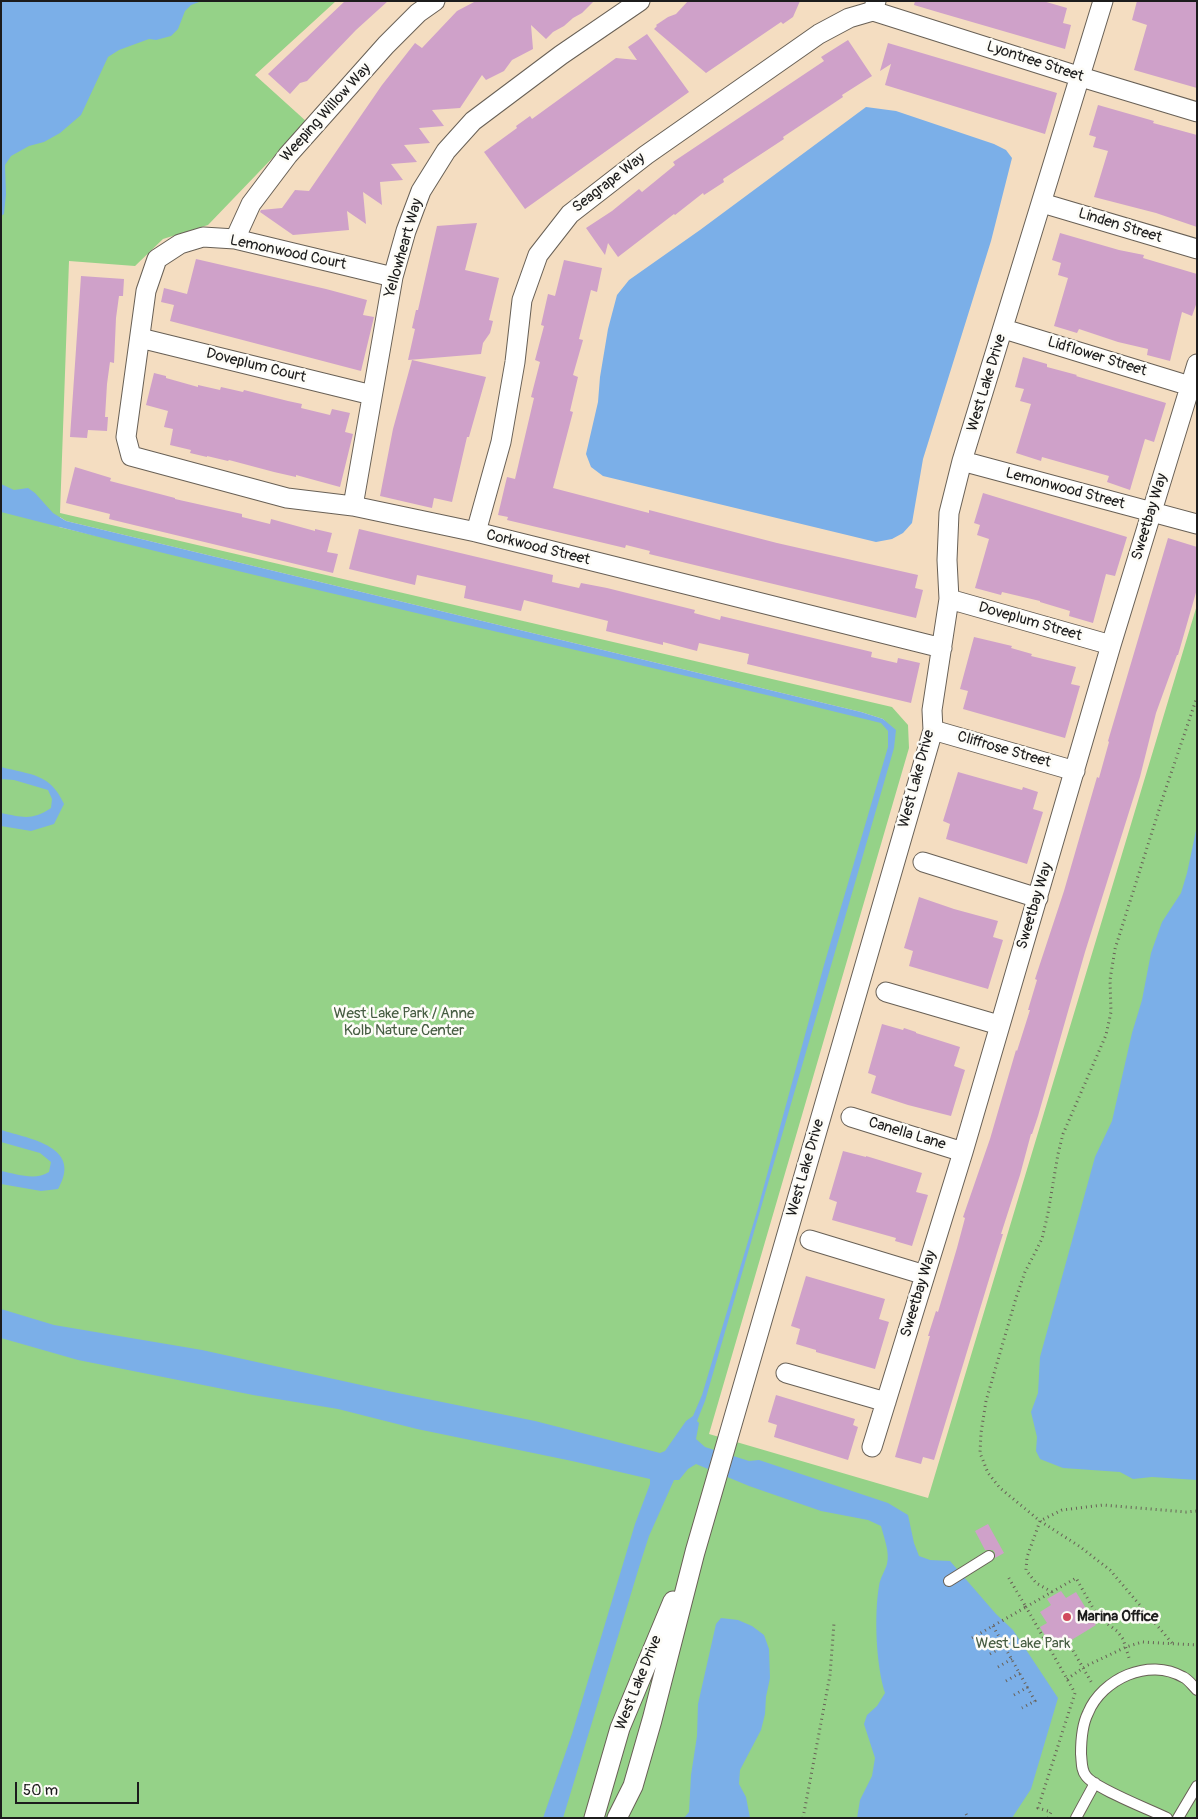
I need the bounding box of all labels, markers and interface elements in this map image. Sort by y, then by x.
street label: Lyontree Street [984,38,1086,86]
street label: Weeping Willow Way [277,60,375,166]
street label: Seagrape Way [569,149,649,217]
street label: Yellowheart Way [381,197,427,299]
street label: Linden Street [1076,205,1164,247]
street label: Lemonwood Court [228,232,348,274]
street label: West Lake Drive [964,332,1010,434]
street label: Lidflower Street [1045,333,1149,381]
street label: Doveplum Court [204,345,308,387]
street label: Lemonwood Street [1003,464,1127,514]
street label: Sweetbay Way [1128,471,1172,563]
street label: Corkwood Street [484,526,592,570]
street label: Doveplum Street [976,599,1084,645]
street label: West Lake Drive [895,728,939,830]
street label: Cliffrose Street [955,728,1053,772]
street label: Sweetbay Way [1013,860,1057,952]
park label: West Lake Park / Anne Kolb Nature Center [334,1005,474,1040]
street label: Canella Lane [866,1114,948,1154]
street label: West Lake Drive [783,1117,829,1219]
street label: Sweetbay Way [897,1248,941,1340]
place label: Marina Office [1077,1608,1158,1626]
marker: Marina Office [1061,1611,1073,1623]
street label: West Lake Drive [612,1633,666,1733]
park label: West Lake Park [976,1635,1070,1653]
scale bar [18,1772,141,1804]
text: 50 m [23,1781,58,1800]

